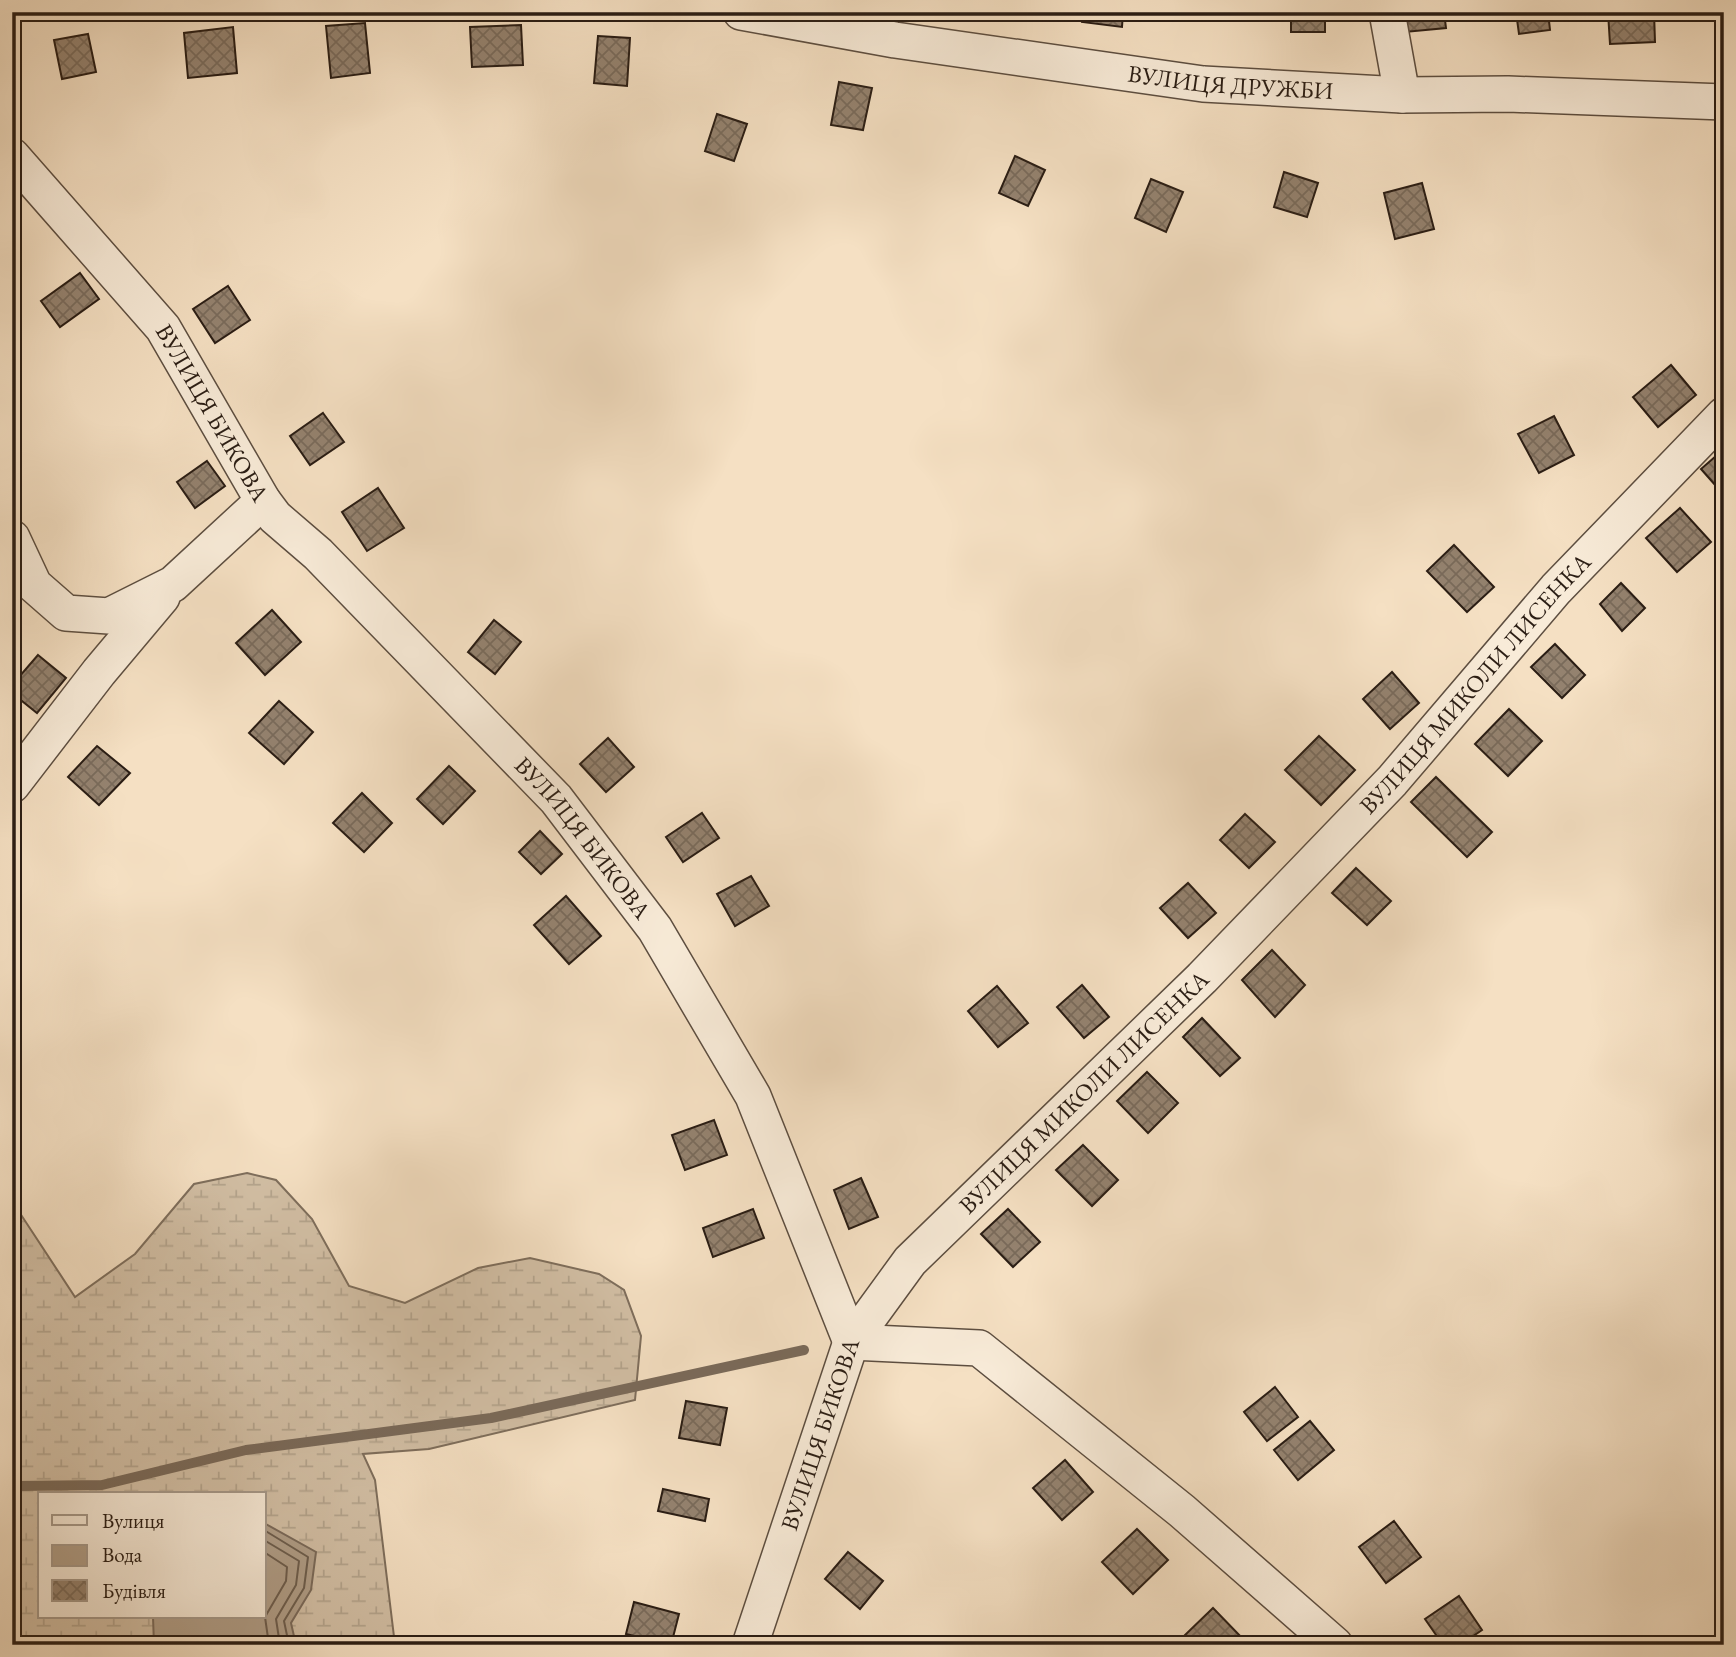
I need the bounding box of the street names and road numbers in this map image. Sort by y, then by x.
street label: ВУЛИЦЯ ДРУЖБИ [1126,57,1334,106]
street label: ВУЛИЦЯ БИКОВА [149,318,276,508]
street label: ВУЛИЦЯ МИКОЛИ ЛИСЕНКА [1352,546,1598,820]
street label: ВУЛИЦЯ БИКОВА [508,750,658,926]
street label: ВУЛИЦЯ МИКОЛИ ЛИСЕНКА [952,963,1216,1220]
street label: ВУЛИЦЯ БИКОВА [773,1334,866,1534]

